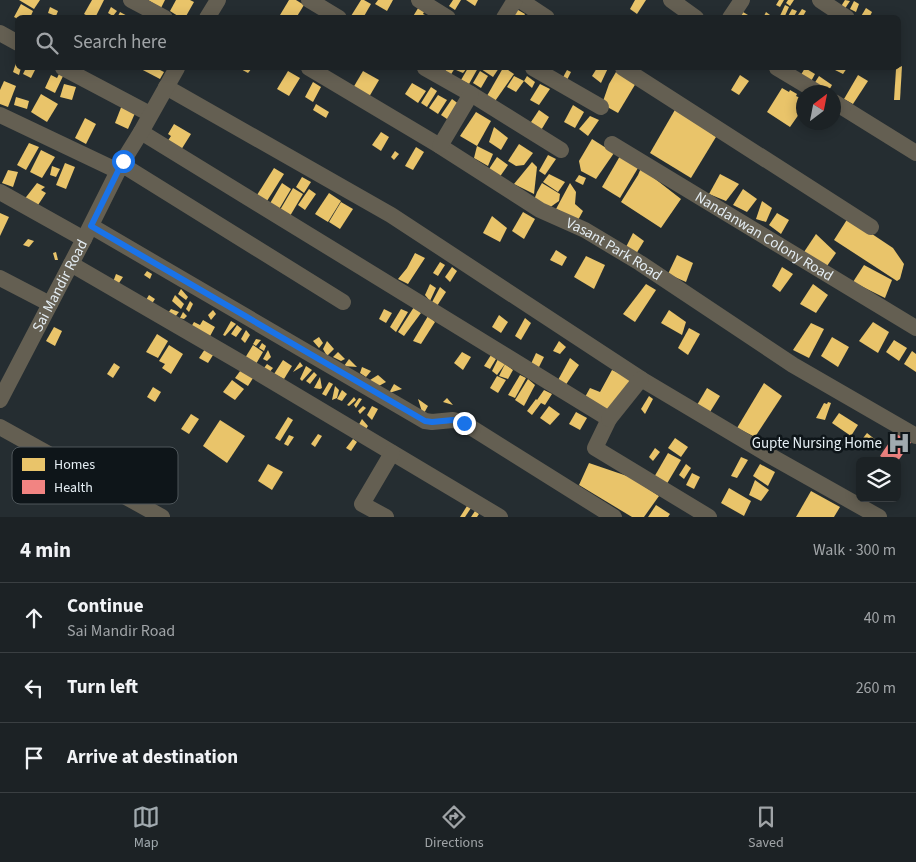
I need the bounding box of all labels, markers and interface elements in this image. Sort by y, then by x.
search box [15,15,901,70]
icon: search [33,29,61,57]
text: Search here [73,29,167,56]
north arrow [796,85,841,130]
route start [112,150,135,173]
street label: Nandanwan Colony Road [691,186,837,286]
street label: Vasant Park Road [563,212,666,285]
street label: Sai Mandir Road [27,236,92,335]
route end [453,412,476,435]
hospital icon: Gupte Nursing Home [886,430,912,456]
place label: Gupte Nursing Home [752,433,882,454]
legend [12,447,178,504]
text: Homes [54,455,95,475]
map controls [856,457,901,502]
button: layers [856,457,901,502]
text: Health [54,478,93,498]
text: 4 min [20,535,71,565]
text: Walk · 300 m [813,539,896,561]
text: Continue [67,593,144,620]
icon: ahead [20,604,48,632]
text: 40 m [864,607,896,629]
text: Sai Mandir Road [67,620,175,642]
icon: left [20,674,48,702]
text: Turn left [67,674,138,701]
text: 260 m [856,677,896,699]
icon: arrive [20,744,48,772]
text: Arrive at destination [67,744,238,771]
tab: Map [132,803,160,853]
tab: Directions [424,803,484,853]
tab: Saved [748,803,784,853]

